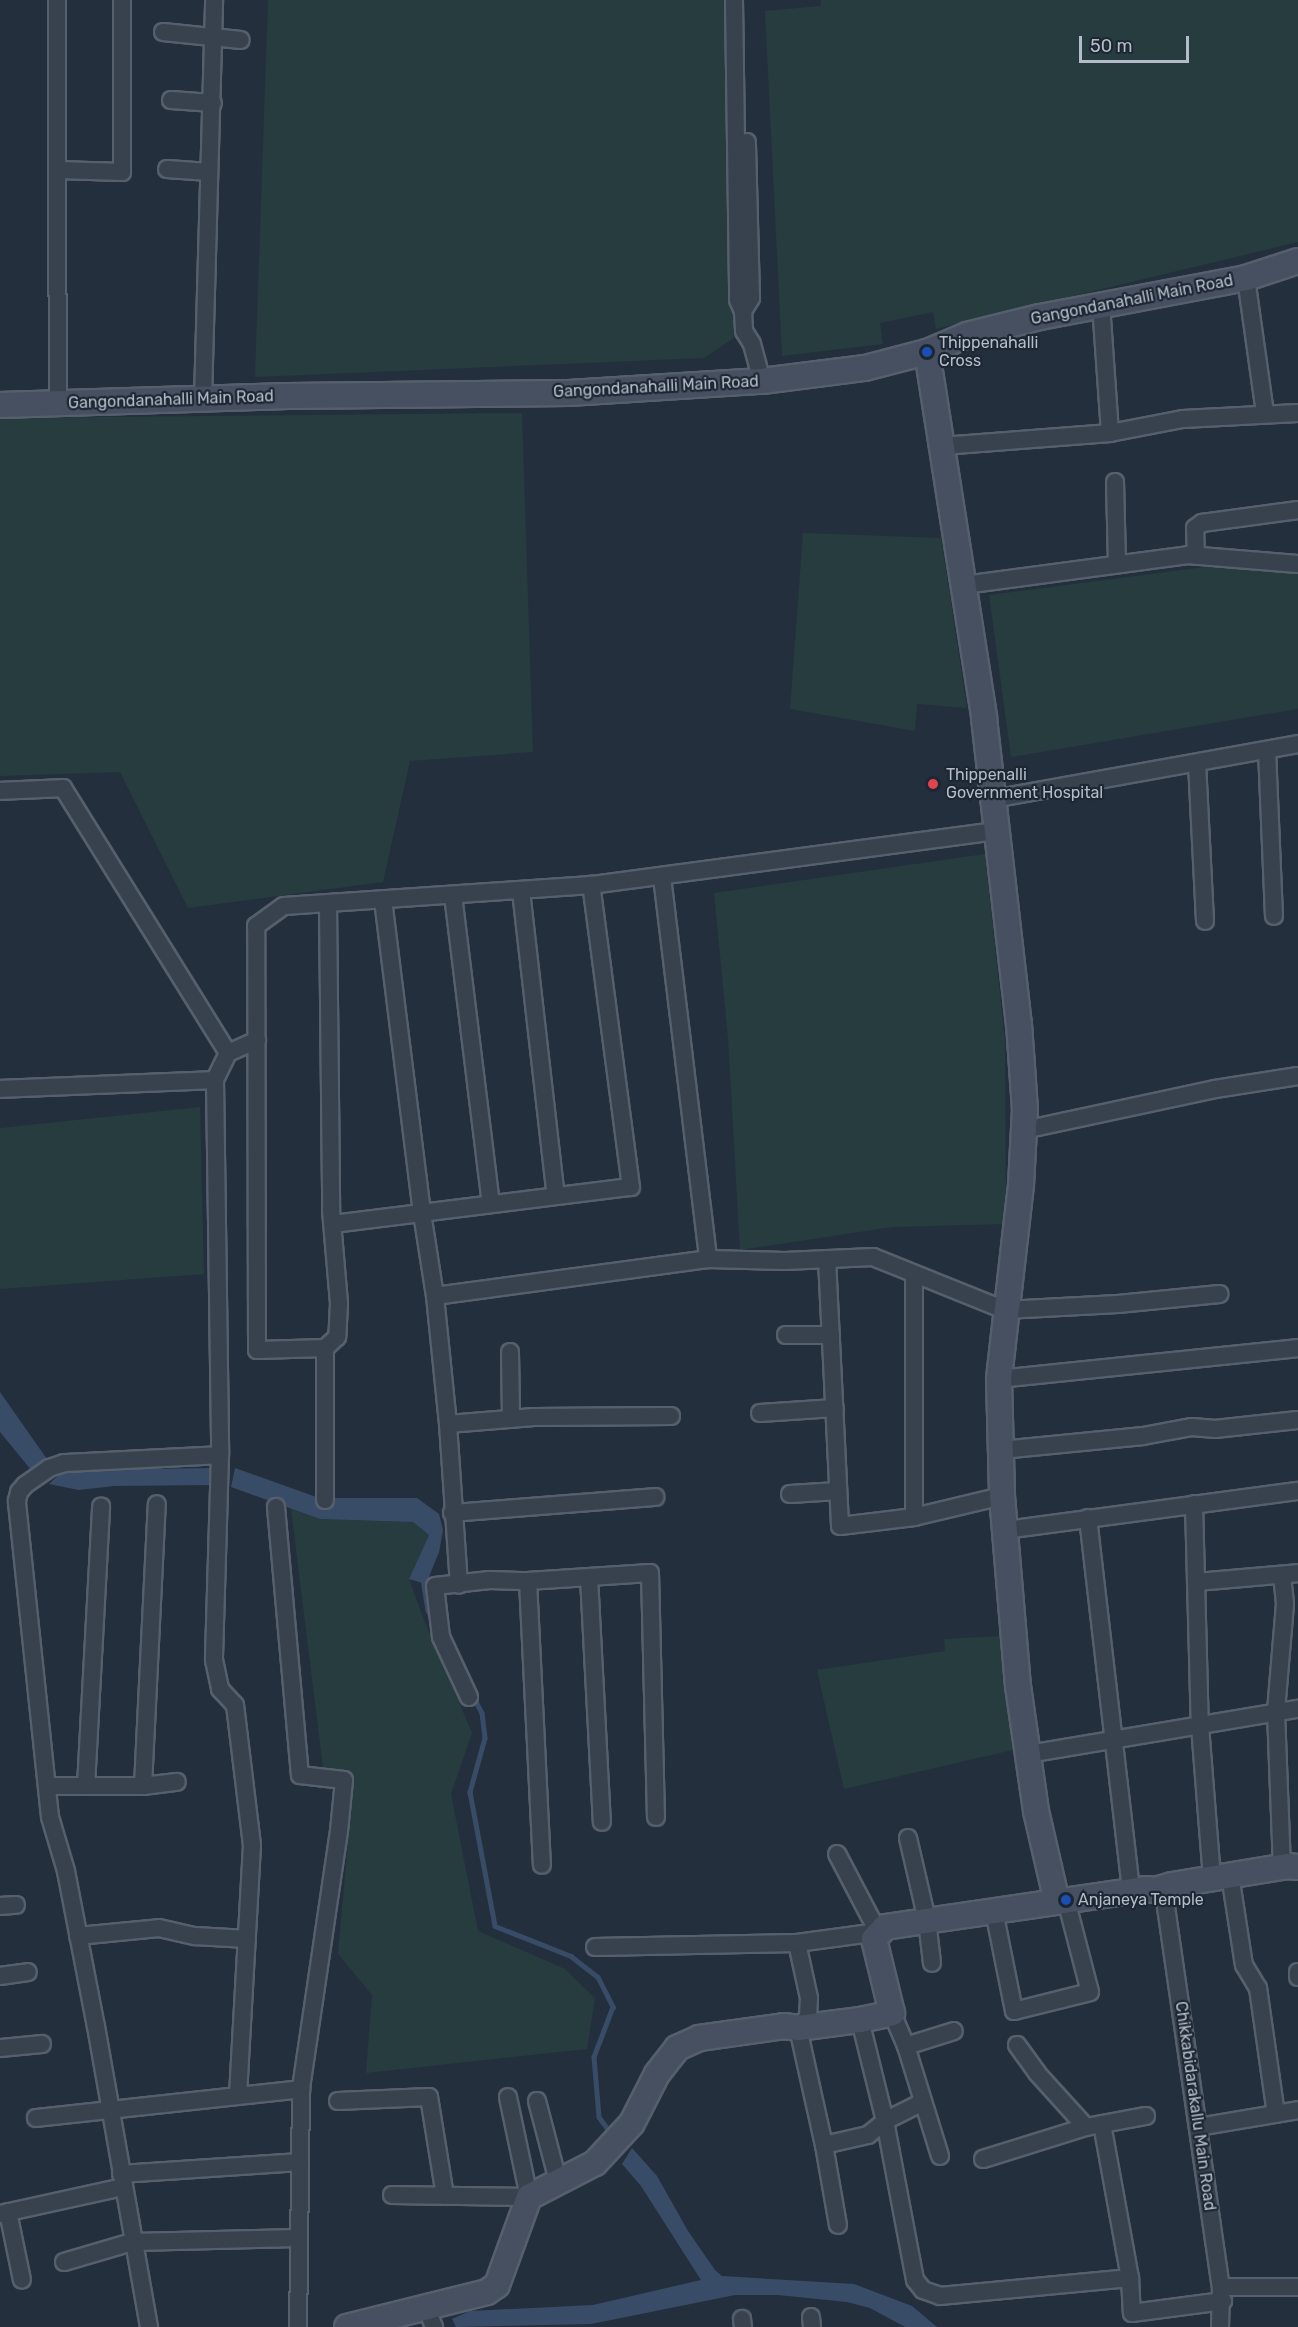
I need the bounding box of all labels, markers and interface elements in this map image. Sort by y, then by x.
scale bar [1082,24,1192,62]
text: 50 m [1090,35,1133,57]
street label: Gangondanahalli Main Road [1029,271,1235,329]
place label: Thippenahalli Cross [939,333,1038,371]
marker: Thippenahalli Cross [920,345,934,359]
street label: Gangondanahalli Main Road [553,372,759,402]
street label: Gangondanahalli Main Road [68,387,274,413]
place label: Thippenalli Government Hospital [946,765,1103,803]
marker: Thippenalli Government Hospital [924,775,942,793]
place label: Anjaneya Temple [1078,1890,1204,1910]
marker: Anjaneya Temple [1059,1893,1073,1907]
street label: Chikkabidarakallu Main Road [1171,2000,1219,2212]

